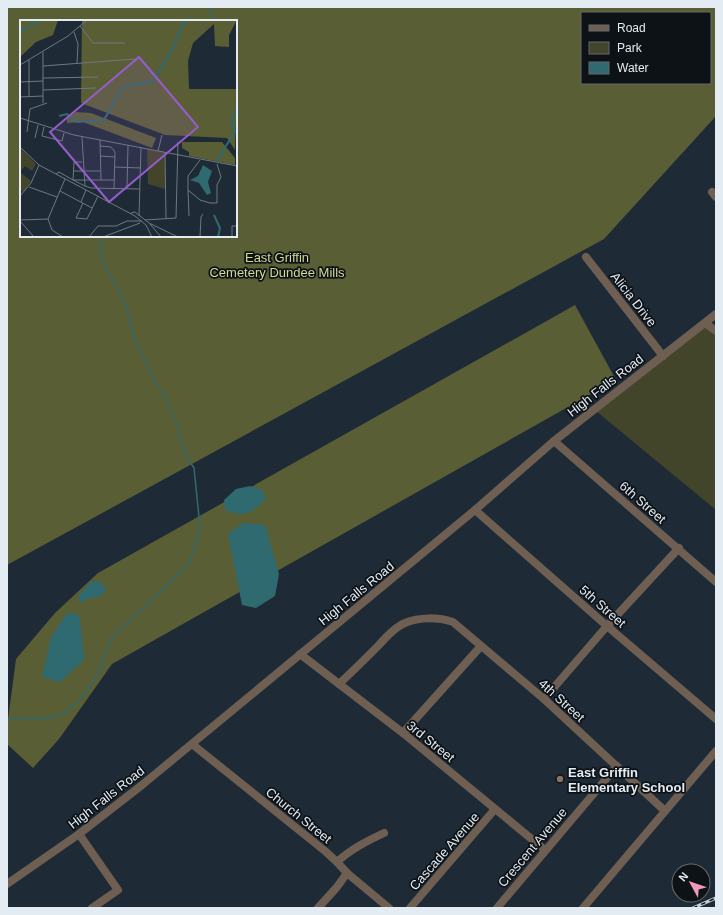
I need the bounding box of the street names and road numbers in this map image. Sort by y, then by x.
street label: Alicia Drive [608,269,660,330]
street label: High Falls Road [564,351,646,420]
street label: 6th Street [616,478,669,527]
street label: High Falls Road [316,558,397,628]
street label: 5th Street [576,582,629,631]
street label: 4th Street [536,676,588,725]
street label: 3rd Street [404,718,458,765]
street label: High Falls Road [65,763,147,832]
street label: Church Street [263,784,335,847]
street label: Crescent Avenue [495,805,570,890]
street label: Cascade Avenue [407,809,482,893]

